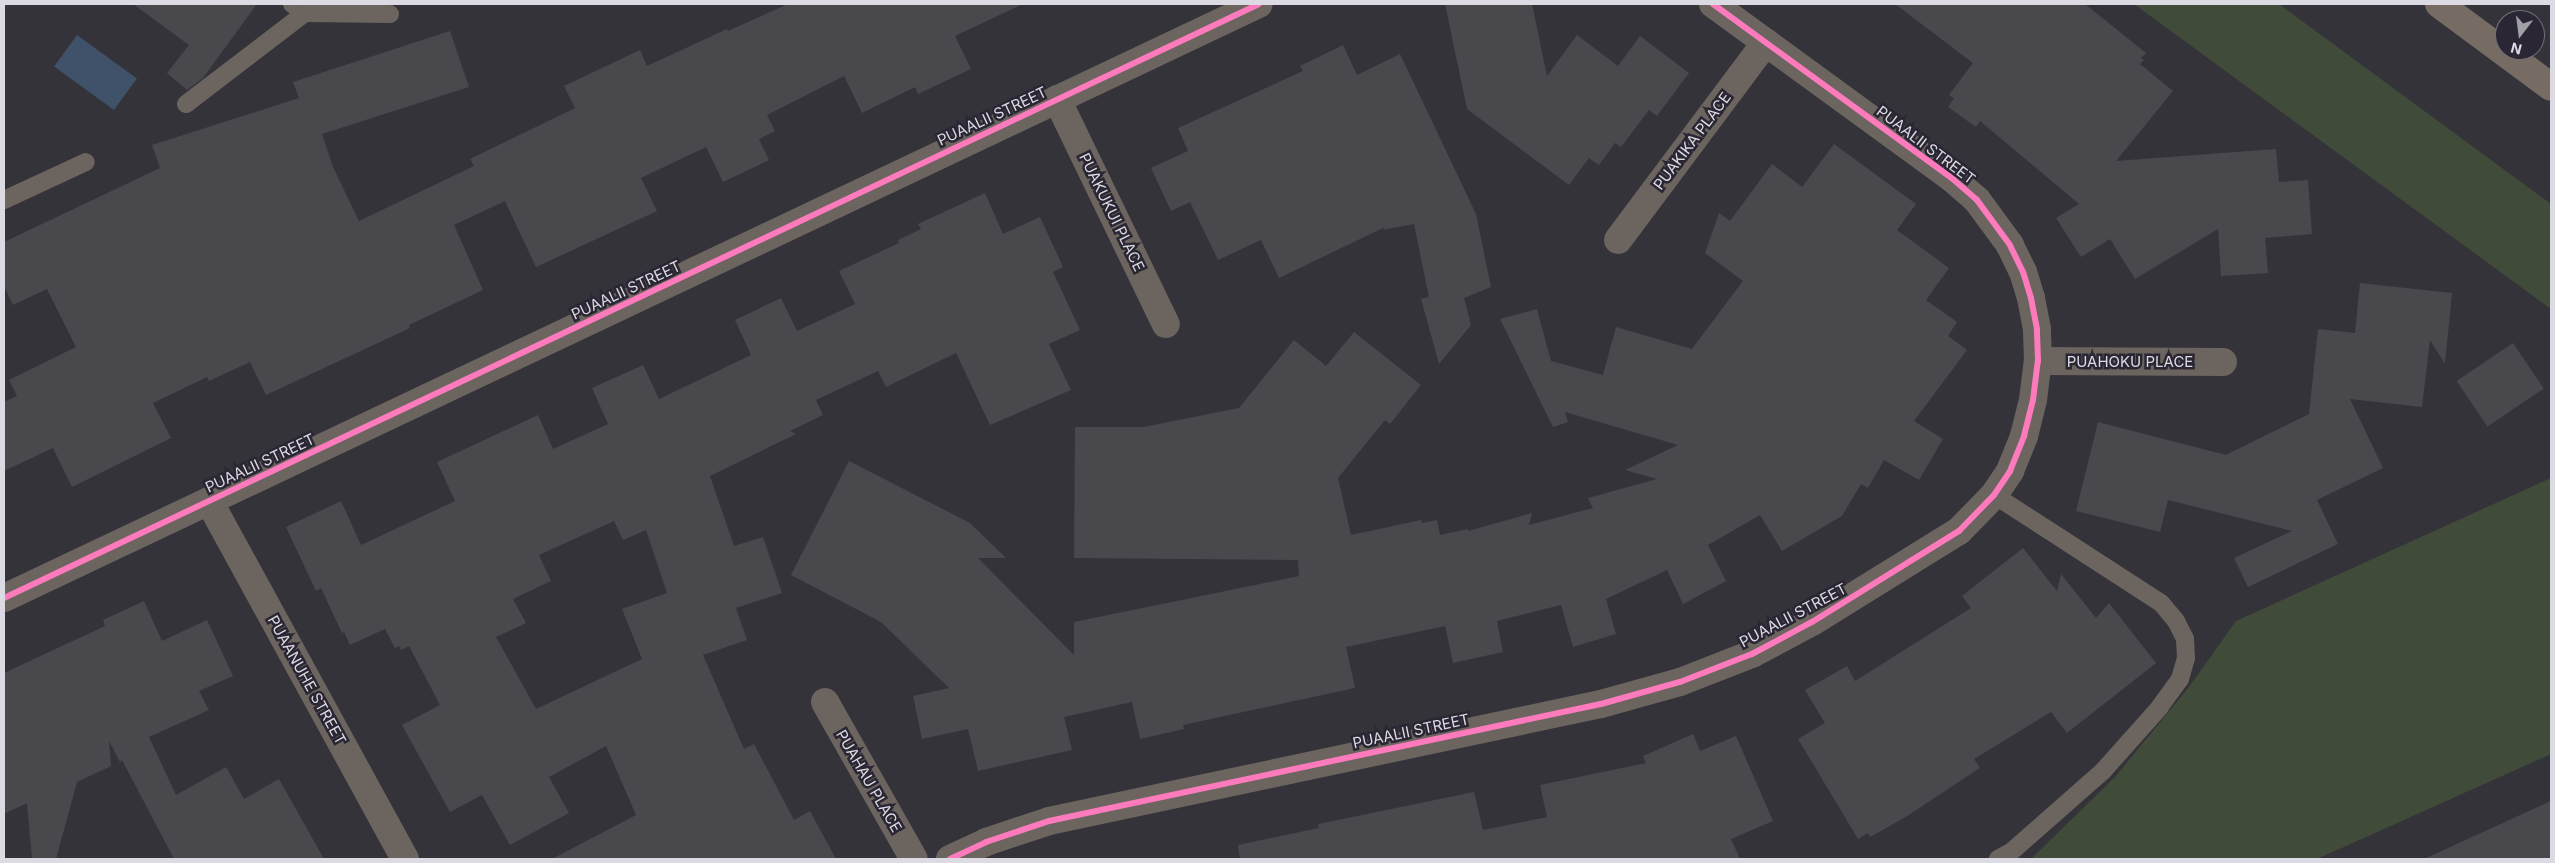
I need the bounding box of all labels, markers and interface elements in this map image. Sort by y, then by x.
north arrow [2495,10,2545,60]
text: N [2509,39,2524,59]
street label: PUAALII STREET [934,83,1050,149]
street label: PUAKIKA PLACE [1649,89,1735,193]
street label: PUAALII STREET [1873,102,1979,188]
street label: PUAKUKUI PLACE [1076,150,1148,274]
street label: PUAALII STREET [568,257,684,323]
street label: PUAHOKU PLACE [2067,353,2193,371]
street label: PUAALII STREET [202,430,318,496]
street label: PUAALII STREET [1736,579,1850,651]
street label: PUAANUHE STREET [264,612,350,748]
street label: PUAALII STREET [1351,710,1471,752]
street label: PUAHAU PLACE [832,727,906,835]

